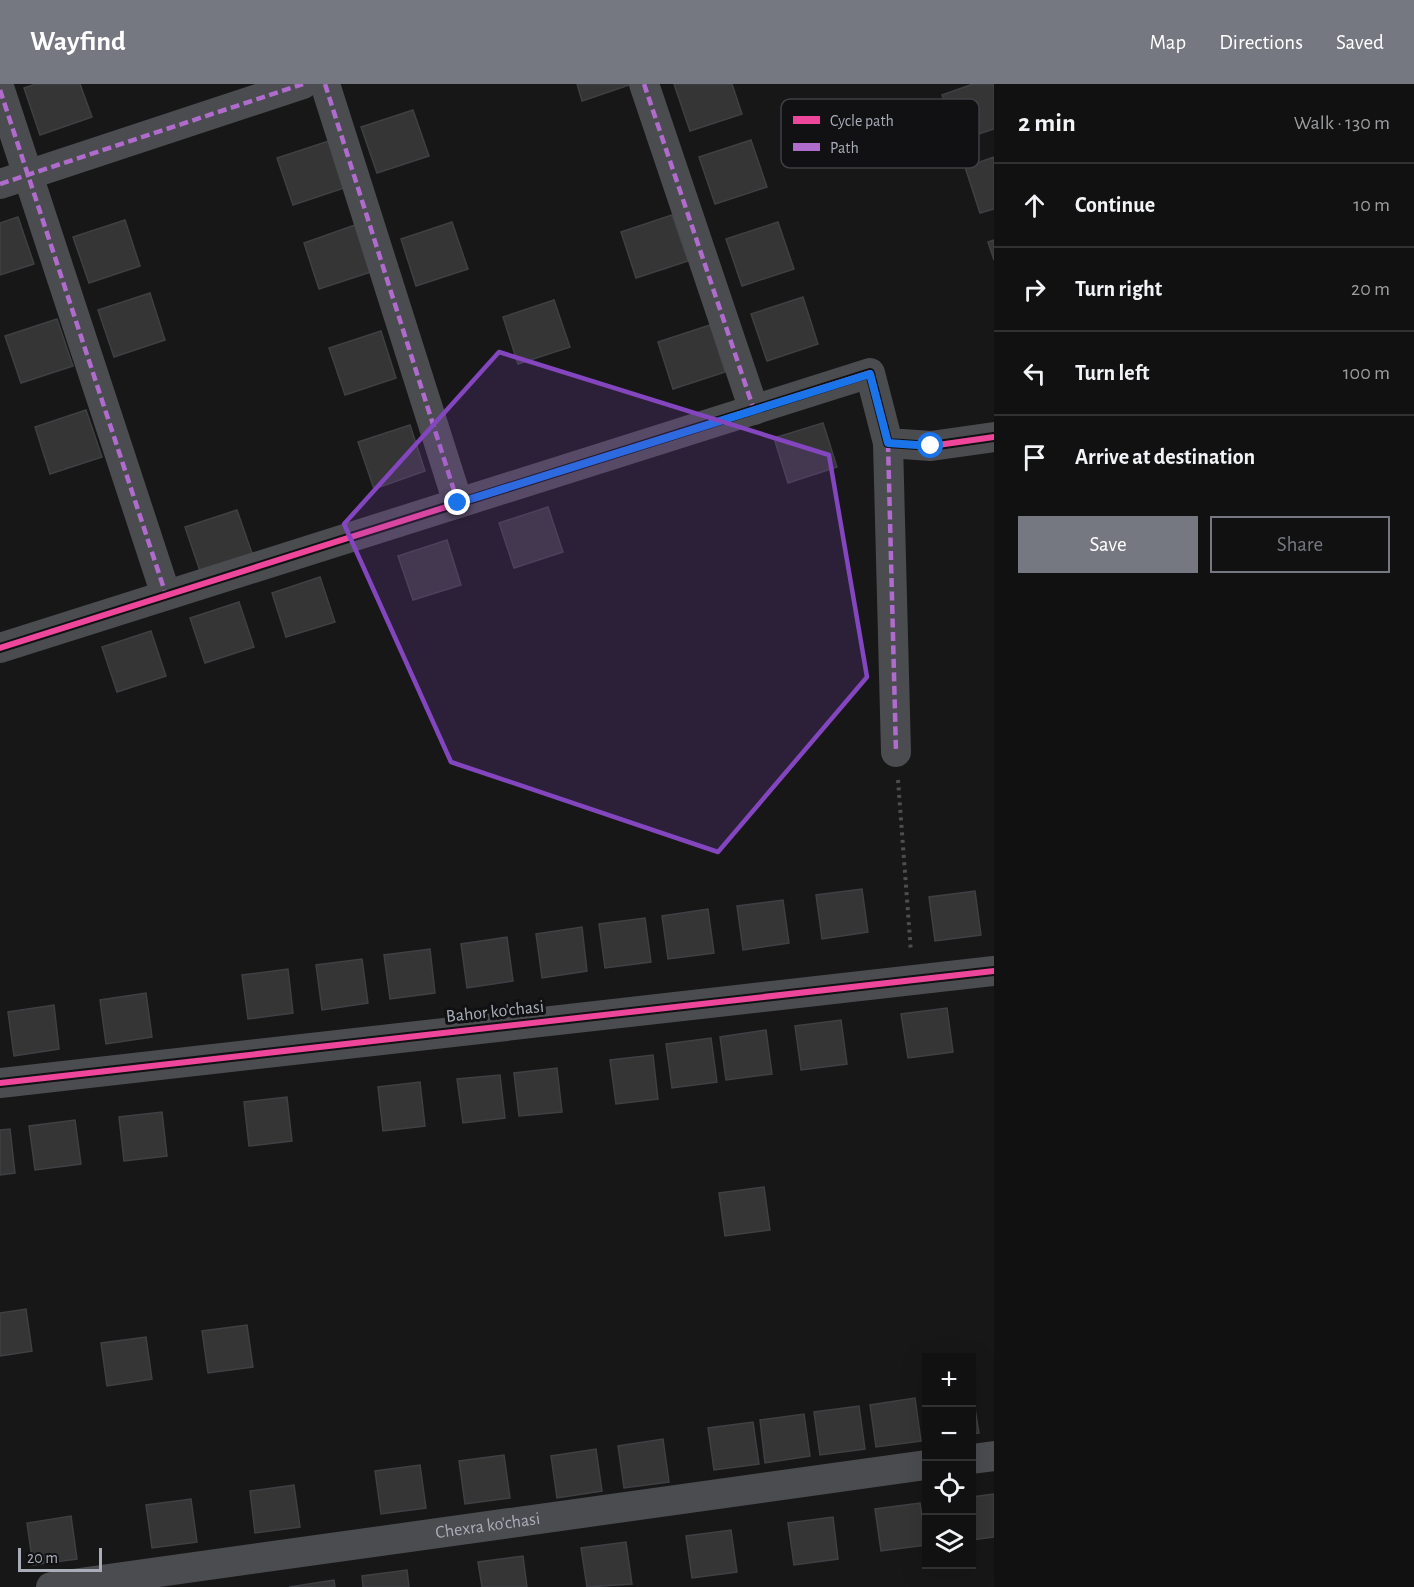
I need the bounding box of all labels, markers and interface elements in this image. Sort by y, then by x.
text: Wayfind [30,28,126,56]
text: Map [1150,32,1186,53]
text: Directions [1219,32,1303,53]
text: Saved [1336,32,1384,53]
legend [781,99,979,168]
text: 2 min [1018,110,1076,136]
text: Cycle path [830,113,894,130]
text: Walk · 130 m [1294,113,1390,133]
text: Path [830,140,859,156]
icon: ahead [1018,189,1051,222]
text: Continue [1075,194,1155,216]
text: 10 m [1353,195,1390,215]
icon: right [1018,273,1051,306]
text: Turn right [1075,278,1162,300]
text: 20 m [1351,279,1390,299]
icon: left [1018,357,1051,390]
text: Turn left [1075,362,1149,384]
text: 100 m [1343,363,1390,383]
route start [917,432,943,458]
icon: arrive [1018,441,1051,474]
text: Arrive at destination [1075,446,1255,468]
route end [444,489,470,515]
button: Save [1018,516,1198,573]
button: Share [1210,516,1390,573]
street label: Bahor ko'chasi [445,998,545,1026]
map controls [922,1353,976,1569]
button: + [922,1353,976,1407]
button: − [922,1407,976,1461]
button: locate [922,1461,976,1515]
street label: Chexra ko'chasi [434,1510,541,1542]
button: layers [922,1515,976,1569]
scale bar [18,1545,102,1572]
text: 20 m [27,1550,58,1566]

